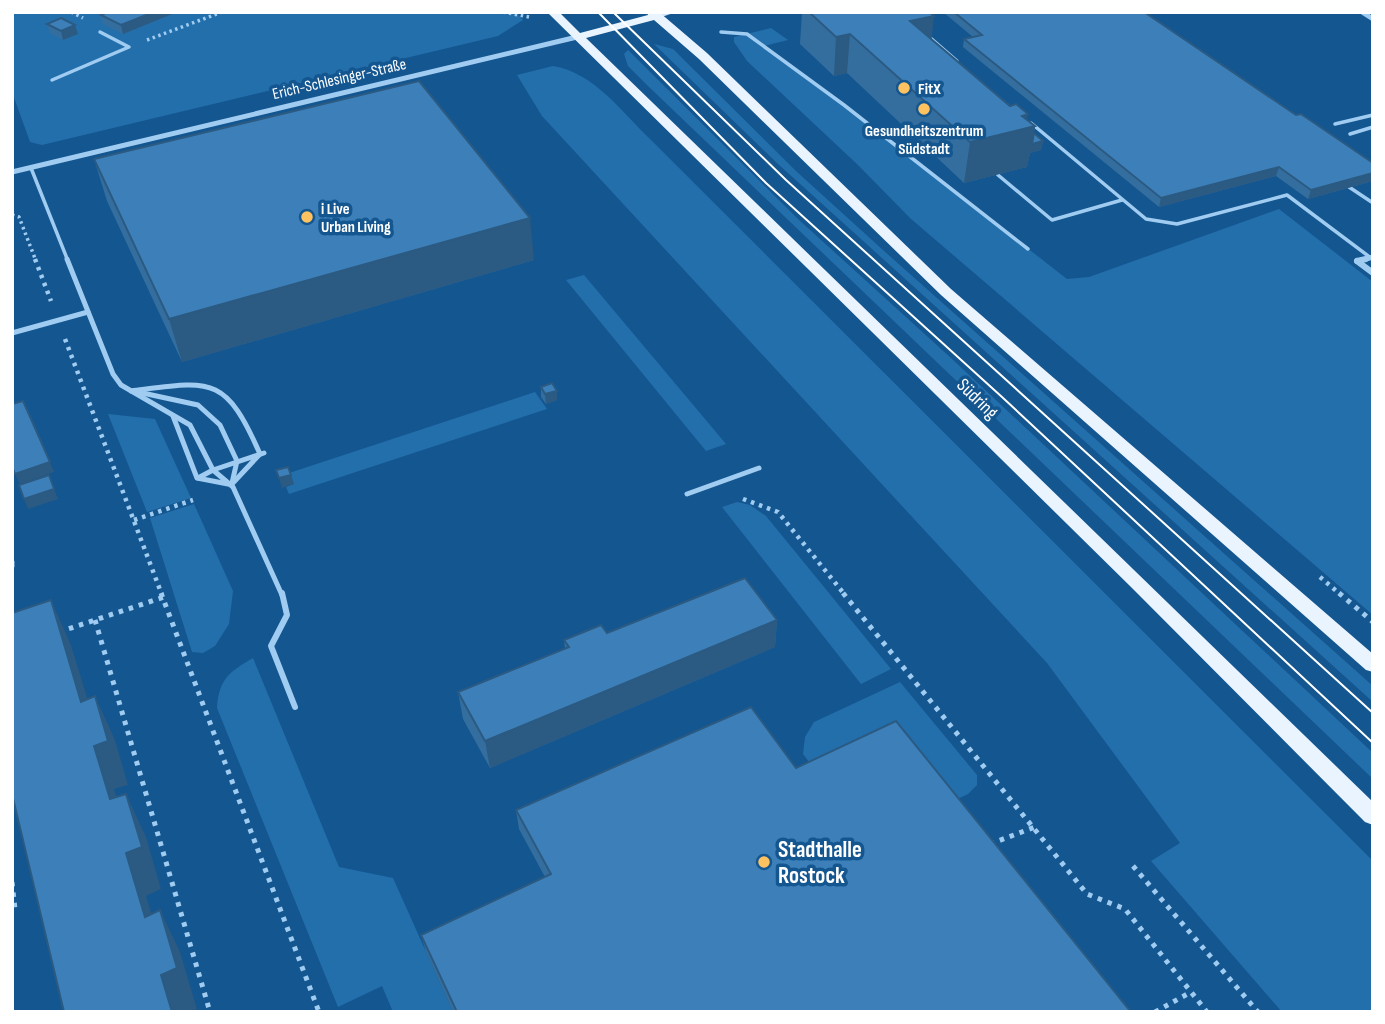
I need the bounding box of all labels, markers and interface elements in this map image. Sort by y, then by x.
street label: Erich-Schlesinger-Straße [271,55,408,104]
marker: FitX [896,80,912,96]
place label: FitX [918,80,941,99]
marker: Gesundheitszentrum Südstadt [916,101,932,117]
place label: Gesundheitszentrum Südstadt [865,122,983,159]
place label: i Live Urban Living [321,200,391,237]
marker: i Live Urban Living [299,209,315,225]
street label: Südring [951,374,1003,425]
place label: Stadthalle Rostock [778,836,862,890]
marker: Stadthalle Rostock [756,854,772,870]

